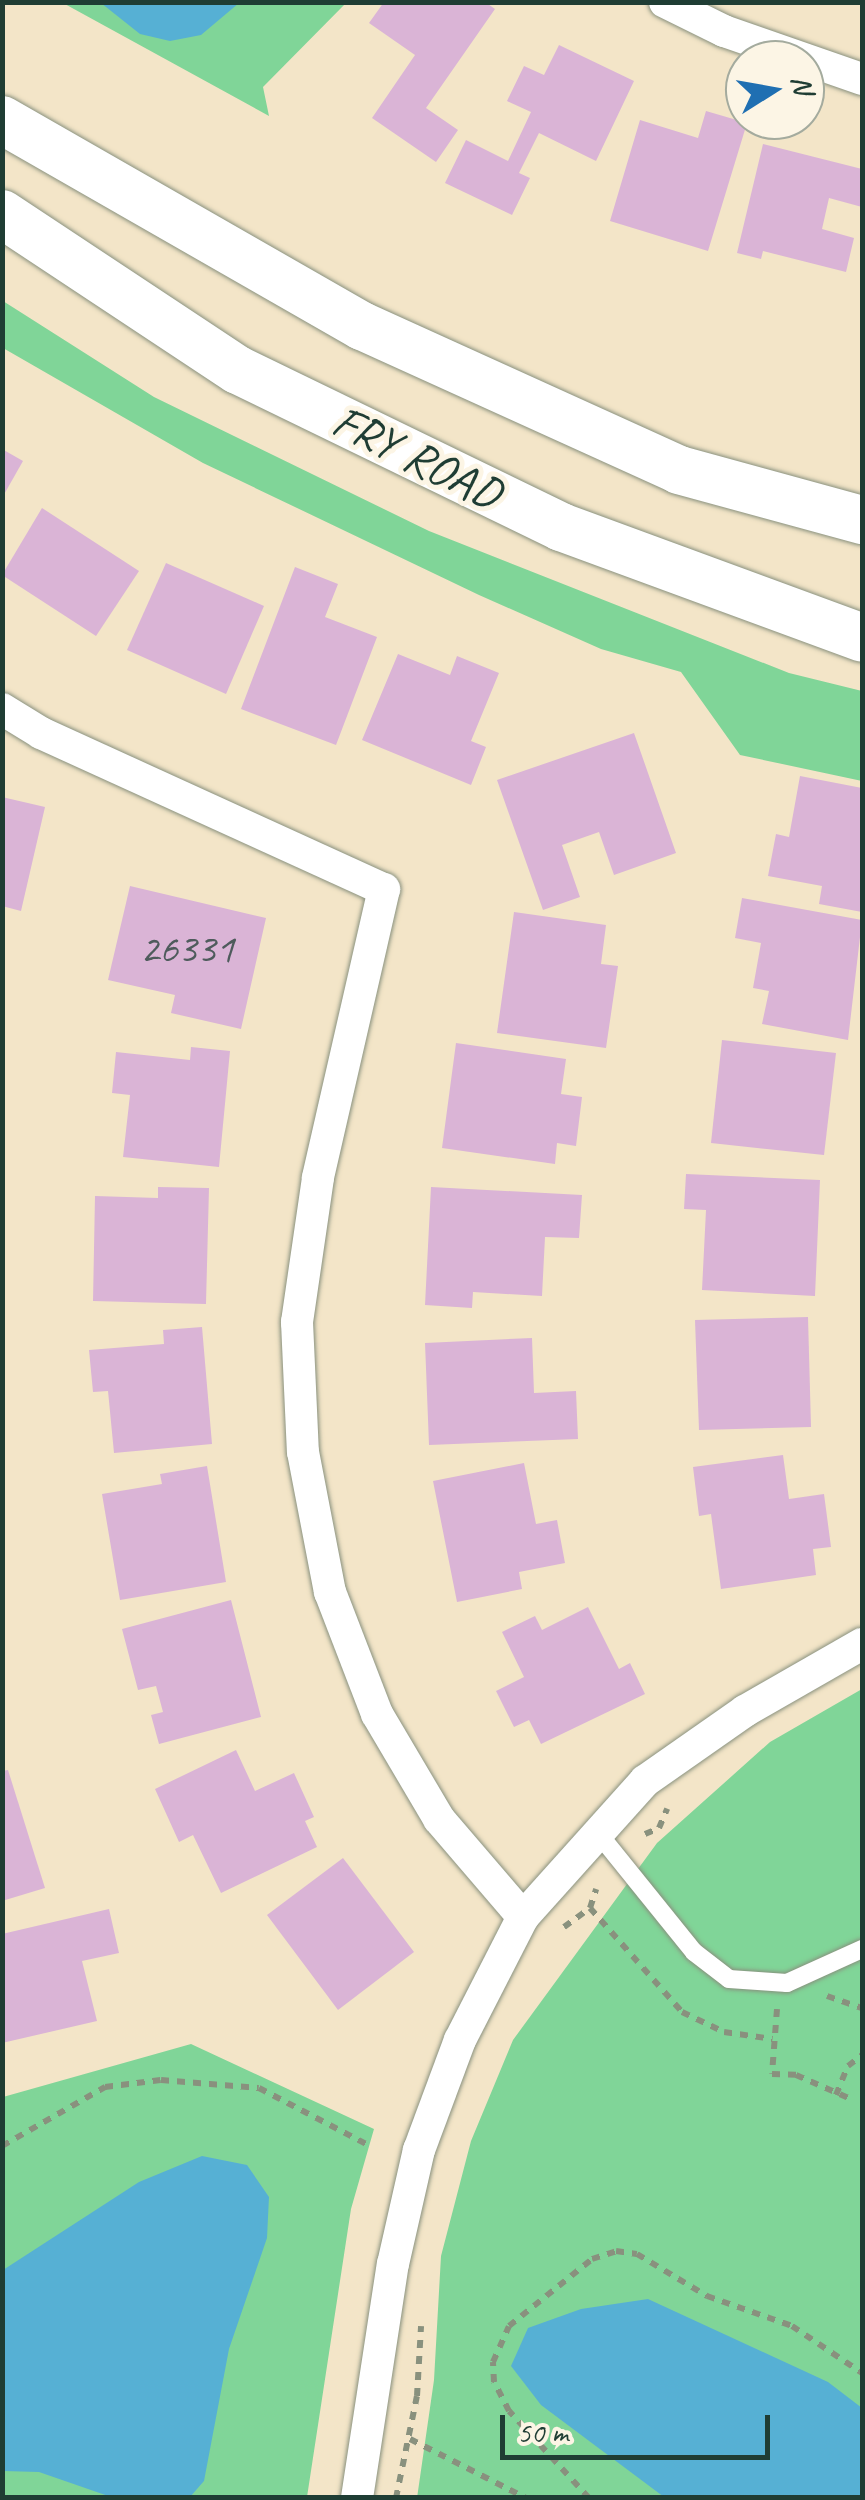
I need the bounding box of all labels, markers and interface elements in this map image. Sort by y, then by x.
north arrow [725,40,825,140]
text: N [784,73,822,96]
street label: FRY ROAD [323,392,511,522]
house number: 26331 [140,924,234,974]
scale bar [505,2395,775,2457]
text: 50 m [517,2413,568,2451]

